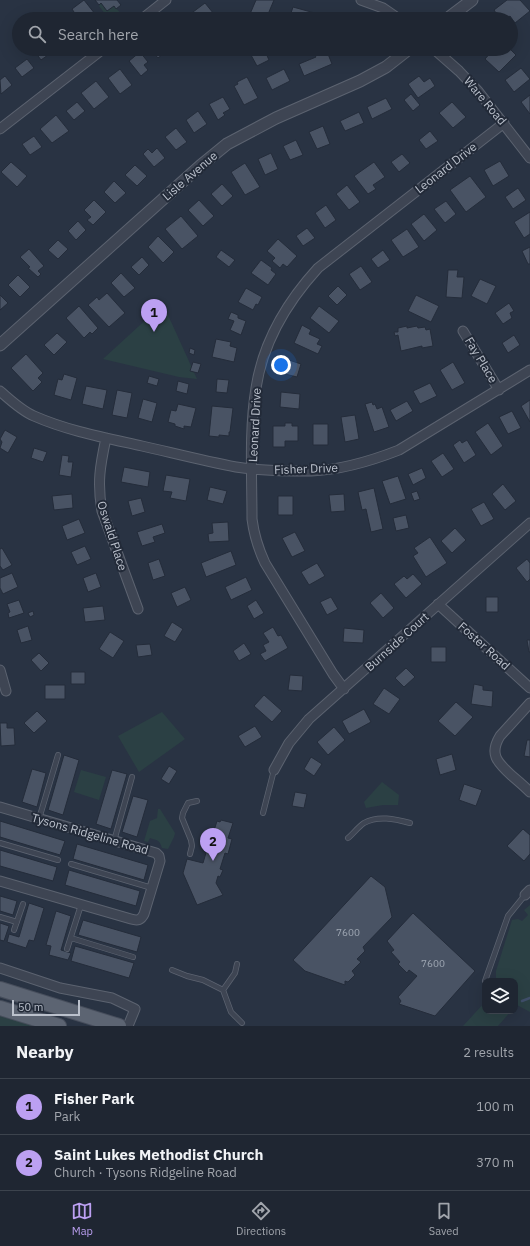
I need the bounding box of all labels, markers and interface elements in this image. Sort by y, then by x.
search box [12,12,518,56]
icon: search [26,23,48,45]
text: Search here [58,25,138,44]
street label: Ware Road [461,74,510,128]
street label: Leonard Drive [412,139,480,196]
street label: Lisle Avenue [159,148,220,203]
pin: 1 [141,299,167,332]
street label: Fay Place [462,334,501,386]
your location [271,355,291,375]
street label: Leonard Drive [245,387,264,463]
street label: Fisher Drive [274,460,339,477]
street label: Oswald Place [94,499,131,573]
street label: Burnside Court [362,609,432,674]
street label: Foster Road [455,618,513,673]
street label: Tysons Ridgeline Road [30,810,150,857]
pin: 2 [200,828,226,861]
house number: 7600 [336,926,360,939]
house number: 7600 [421,957,445,970]
map controls [482,978,518,1014]
button: layers [482,978,518,1014]
scale bar [12,998,80,1017]
text: 50 m [18,1000,43,1014]
text: Nearby [16,1041,74,1063]
text: 2 results [463,1044,514,1061]
text: Fisher Park [54,1089,134,1108]
text: 1 [25,1098,33,1115]
text: 100 m [476,1098,514,1115]
text: Park [54,1108,80,1125]
text: Saint Lukes Methodist Church [54,1145,263,1164]
text: 2 [25,1154,33,1171]
text: 370 m [476,1154,514,1171]
text: Church · Tysons Ridgeline Road [54,1164,237,1181]
tab: Map [71,1200,93,1238]
tab: Directions [236,1200,286,1238]
tab: Saved [429,1200,459,1238]

